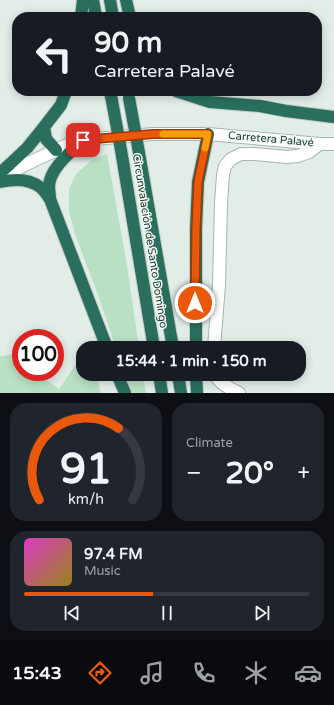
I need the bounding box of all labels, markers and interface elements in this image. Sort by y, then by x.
text: 90 m [94,26,162,60]
icon: left [28,28,80,80]
text: Carretera Palavé [94,60,235,82]
pin [66,123,100,157]
icon: arrive [72,129,94,151]
street label: Carretera Palavé [228,129,314,149]
street label: Circunvalación de Santo Domingo [130,153,170,329]
position arrow [174,282,216,324]
speed limit sign: 100 [12,329,64,381]
text: 15:44 · 1 min · 150 m [116,352,266,370]
text: Climate [186,435,233,451]
text: 91 [60,445,112,495]
text: 20° [225,455,274,492]
text: − [186,460,202,486]
text: + [298,460,310,486]
text: km/h [68,491,104,508]
text: 97.4 FM [84,545,143,563]
text: Music [84,563,121,579]
icon: previous [61,602,83,624]
icon: pause [156,602,178,624]
icon: next [251,602,273,624]
icon: directions [86,659,114,687]
icon: music [138,659,166,687]
icon: phone [190,659,218,687]
icon: climate [242,659,270,687]
icon: car [294,659,322,687]
text: 15:43 [12,662,62,684]

